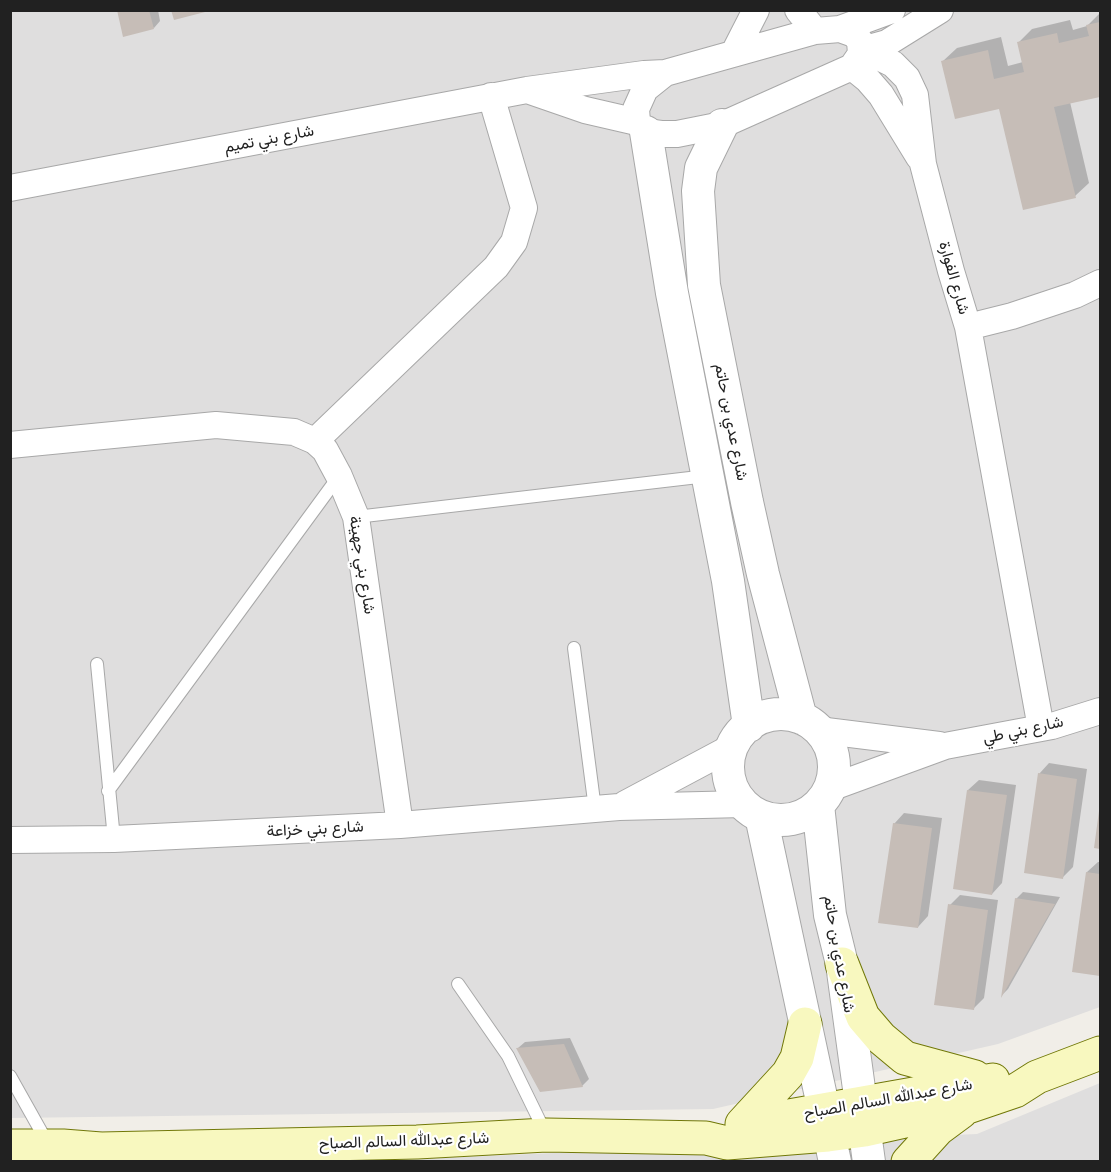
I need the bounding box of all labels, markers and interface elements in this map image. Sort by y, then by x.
street label: شارع بني تميم [222,121,316,157]
street label: شارع الفوارة [934,239,974,317]
street label: شارع عدي بن حاتم [710,362,752,482]
street label: شارع بني جهينة [345,515,379,615]
street label: شارع بني طي [981,712,1065,748]
street label: شارع بني خزاعة [266,817,364,841]
street label: شارع عدي بن حاتم [819,894,859,1014]
street label: شارع عبدالله السالم الصباح [802,1075,974,1123]
street label: شارع عبدالله السالم الصباح [318,1128,490,1154]

